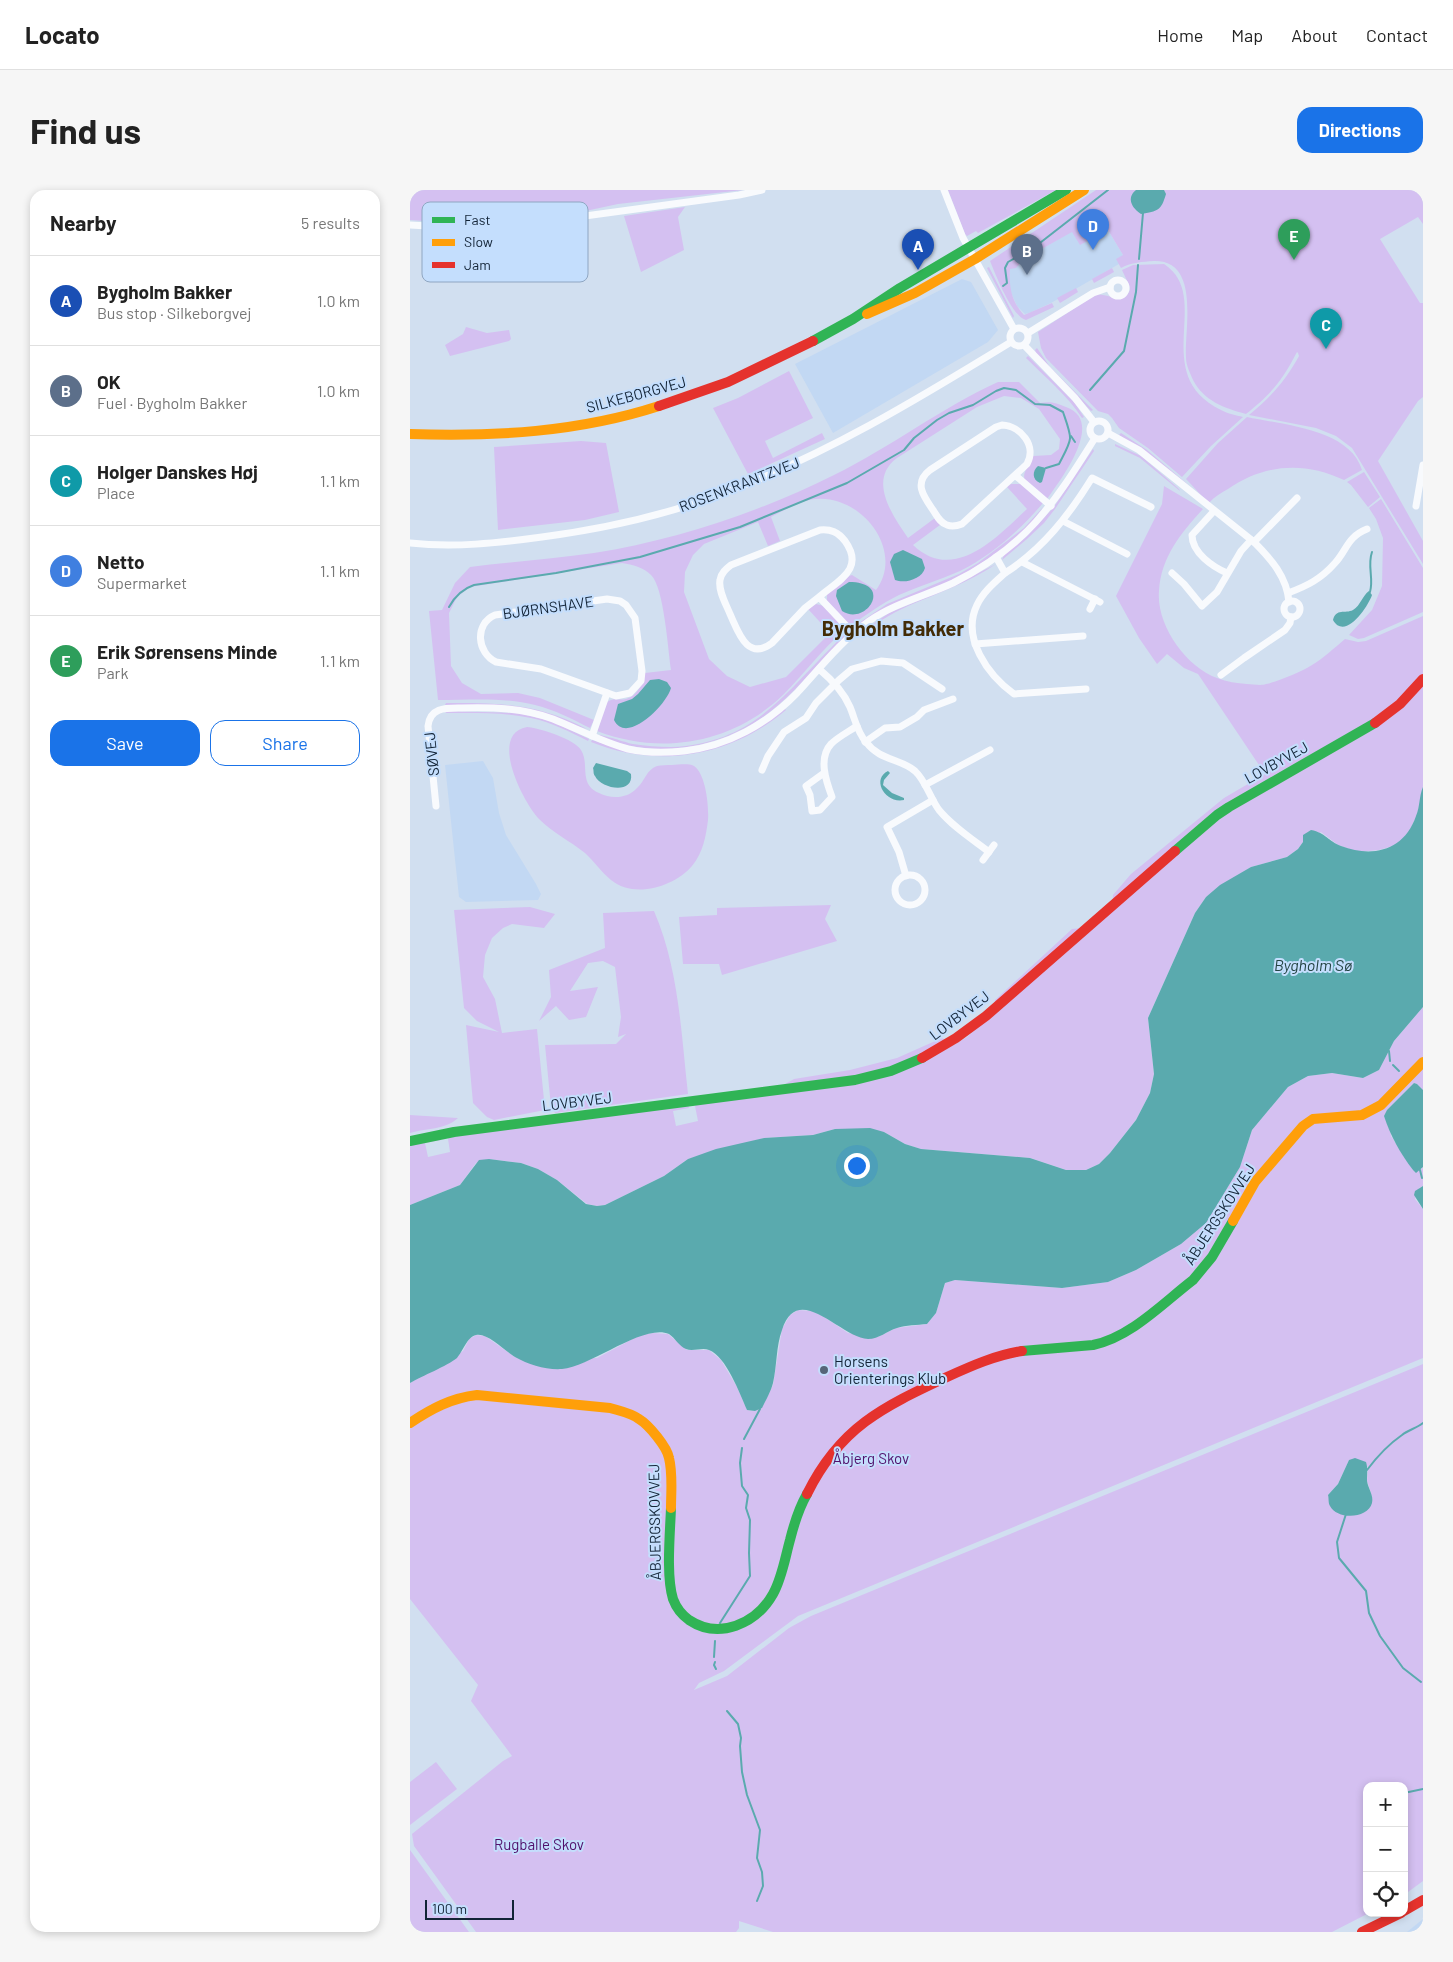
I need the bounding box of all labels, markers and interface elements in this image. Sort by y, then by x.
text: Locato [25,20,100,49]
text: Home [1157,24,1203,46]
text: Map [1231,24,1263,46]
text: About [1291,24,1338,46]
text: Contact [1366,24,1428,46]
button: Directions [1297,107,1423,153]
text: Find us [30,109,141,151]
legend [422,202,588,282]
pin: D [1077,209,1109,250]
text: Nearby [50,210,116,235]
text: Fast [464,211,490,228]
text: 5 results [301,213,360,232]
pin: E [1278,219,1310,260]
pin: A [902,229,934,270]
text: Slow [464,233,493,250]
pin: B [1011,234,1043,275]
text: Jam [464,256,491,273]
text: Bygholm Bakker [97,280,232,303]
text: A [61,291,71,310]
text: 1.0 km [317,291,360,310]
text: Bus stop · Silkeborgvej [97,303,252,322]
pin: C [1310,308,1342,349]
text: OK [97,370,121,393]
street label: SILKEBORGVEJ [584,372,688,416]
text: B [61,381,71,400]
text: 1.0 km [317,381,360,400]
text: Fuel · Bygholm Bakker [97,393,247,412]
street label: ROSENKRANTZVEJ [676,453,802,515]
text: Holger Danskes Høj [97,460,258,483]
text: C [61,471,71,490]
text: 1.1 km [320,471,360,490]
text: Place [97,483,135,502]
text: Netto [97,550,145,573]
text: D [61,561,71,580]
text: 1.1 km [320,561,360,580]
text: Supermarket [97,573,187,592]
street label: BJØRNSHAVE [501,592,595,622]
district label: Bygholm Bakker [822,616,965,640]
text: Erik Sørensens Minde [97,640,277,663]
text: E [61,651,71,670]
text: 1.1 km [320,651,360,670]
text: Park [97,663,128,682]
button: Save [50,720,200,766]
button: Share [210,720,360,766]
street label: SØVEJ [420,731,442,777]
street label: LOVBYVEJ [1241,737,1311,787]
water label: Bygholm Sø [1274,955,1352,974]
street label: LOVBYVEJ [925,987,993,1043]
street label: LOVBYVEJ [541,1088,613,1114]
your location [844,1153,870,1179]
street label: ÅBJERGSKOVVEJ [1179,1160,1258,1268]
place label: Horsens Orienterings Klub [834,1352,946,1387]
marker: Horsens Orienterings Klub [818,1364,830,1376]
park label: Åbjerg Skov [833,1448,909,1467]
street label: ÅBJERGSKOVVEJ [643,1463,664,1581]
map controls [1363,1782,1408,1917]
button: + [1363,1782,1408,1827]
button: − [1363,1827,1408,1872]
park label: Rugballe Skov [494,1835,584,1853]
button: locate [1363,1872,1408,1917]
scale bar [425,1897,514,1920]
text: 100 m [432,1900,467,1917]

